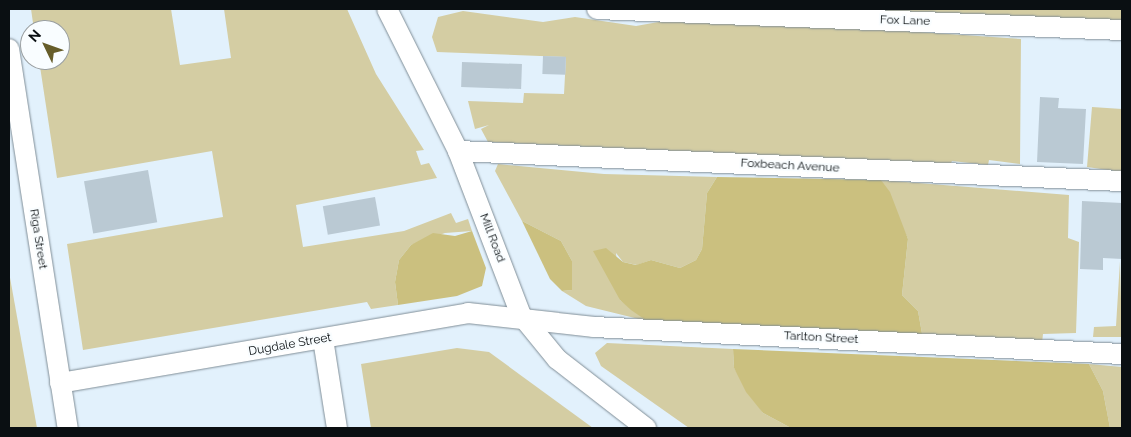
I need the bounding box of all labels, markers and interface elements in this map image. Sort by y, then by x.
street label: Fox Lane [880,13,930,29]
north arrow [20,20,70,70]
text: N [25,26,44,45]
street label: Foxbeach Avenue [740,156,840,176]
street label: Riga Street [26,208,50,270]
street label: Mill Road [476,211,508,265]
street label: Tarlton Street [783,329,859,347]
street label: Dugdale Street [248,331,332,359]

